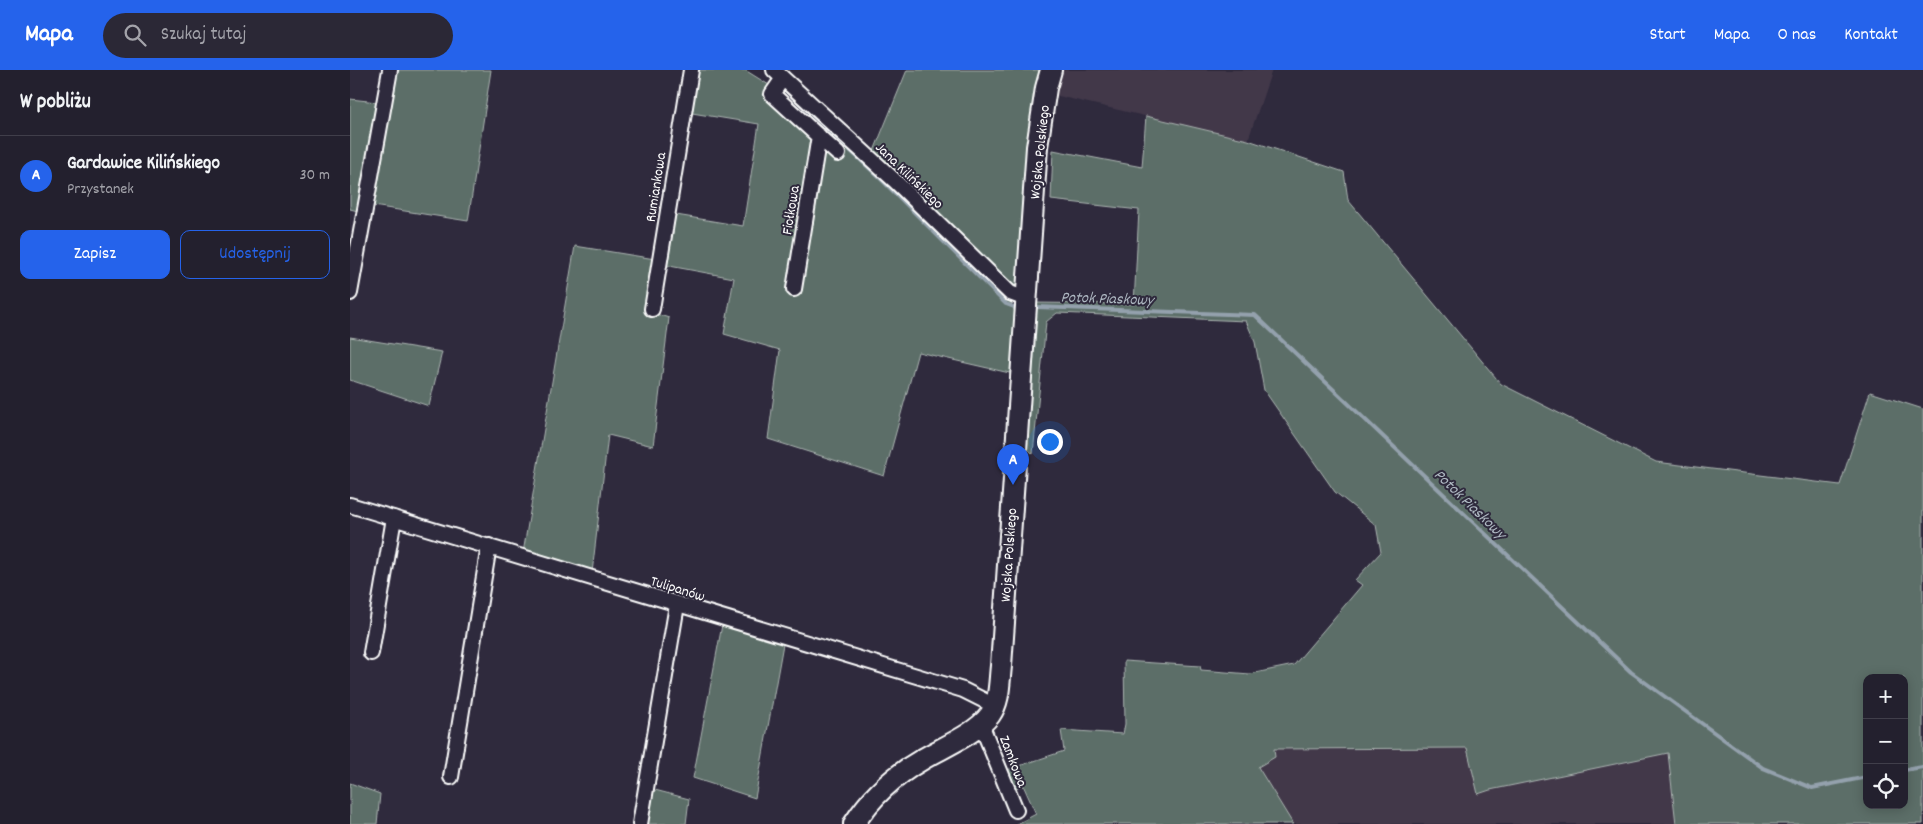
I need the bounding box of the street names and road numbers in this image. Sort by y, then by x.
street label: Wojska Polskiego [1025,104,1057,200]
street label: Jana Kilińskiego [869,138,948,215]
street label: Rumiankowa [641,150,673,224]
street label: Fiołkowa [777,183,807,236]
street label: Wojska Polskiego [996,507,1024,603]
street label: Tulipanów [647,571,708,609]
street label: Zamkowa [992,733,1032,792]

